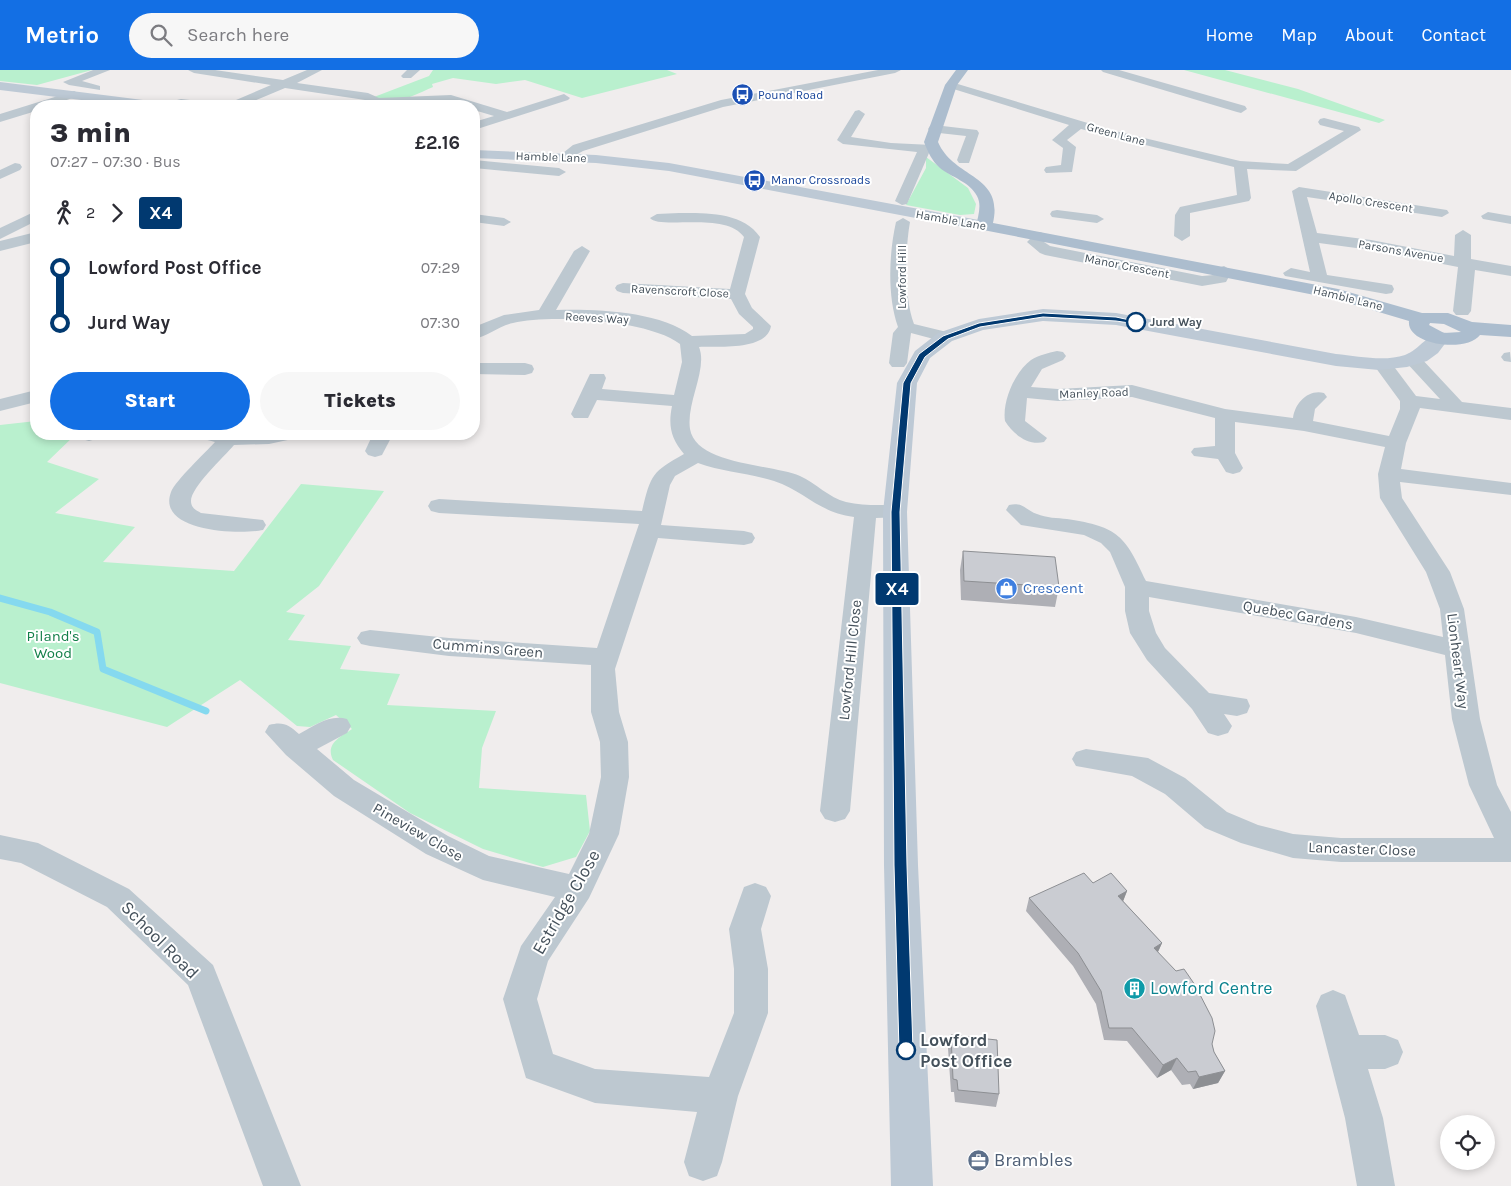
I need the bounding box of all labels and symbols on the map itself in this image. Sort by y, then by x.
bus stop icon: Pound Road [730,83,754,107]
place label: Pound Road [758,88,823,102]
street label: Green Lane [1085,119,1147,149]
street label: Hamble Lane [515,149,587,165]
bus stop icon: Manor Crossroads [743,168,767,192]
place label: Manor Crossroads [771,173,871,187]
street label: Apollo Crescent [1328,188,1414,216]
street label: Hamble Lane [915,207,987,233]
street label: Parsons Avenue [1357,237,1445,265]
street label: Lowford Hill [895,245,909,309]
street label: Manor Crescent [1083,251,1171,281]
street label: Ravenscroft Close [631,281,729,301]
street label: Hamble Lane [1312,283,1384,313]
street label: Reeves Way [565,309,630,327]
marker: Jurd Way [1126,312,1146,332]
place label: Jurd Way [1150,315,1202,329]
street label: Manley Road [1059,385,1129,401]
line badge: X4 [874,573,920,605]
shop icon: Crescent [995,576,1019,600]
place label: Crescent [1023,579,1084,597]
street label: Quebec Gardens [1242,596,1354,634]
street label: Lowford Hill Close [835,599,865,721]
street label: Lionheart Way [1443,612,1473,710]
park label: Piland's Wood [26,627,80,662]
street label: Cummins Green [432,634,544,662]
street label: Pineview Close [370,799,466,865]
street label: Lancaster Close [1308,838,1416,860]
street label: Estridge Close [527,846,605,958]
street label: School Road [116,896,204,984]
building icon: Lowford Centre [1122,976,1146,1000]
place label: Lowford Centre [1150,977,1272,999]
place label: Lowford Post Office [920,1029,1012,1072]
marker: Lowford Post Office [896,1040,916,1060]
office icon: Brambles [966,1148,990,1172]
place label: Brambles [994,1149,1073,1171]

